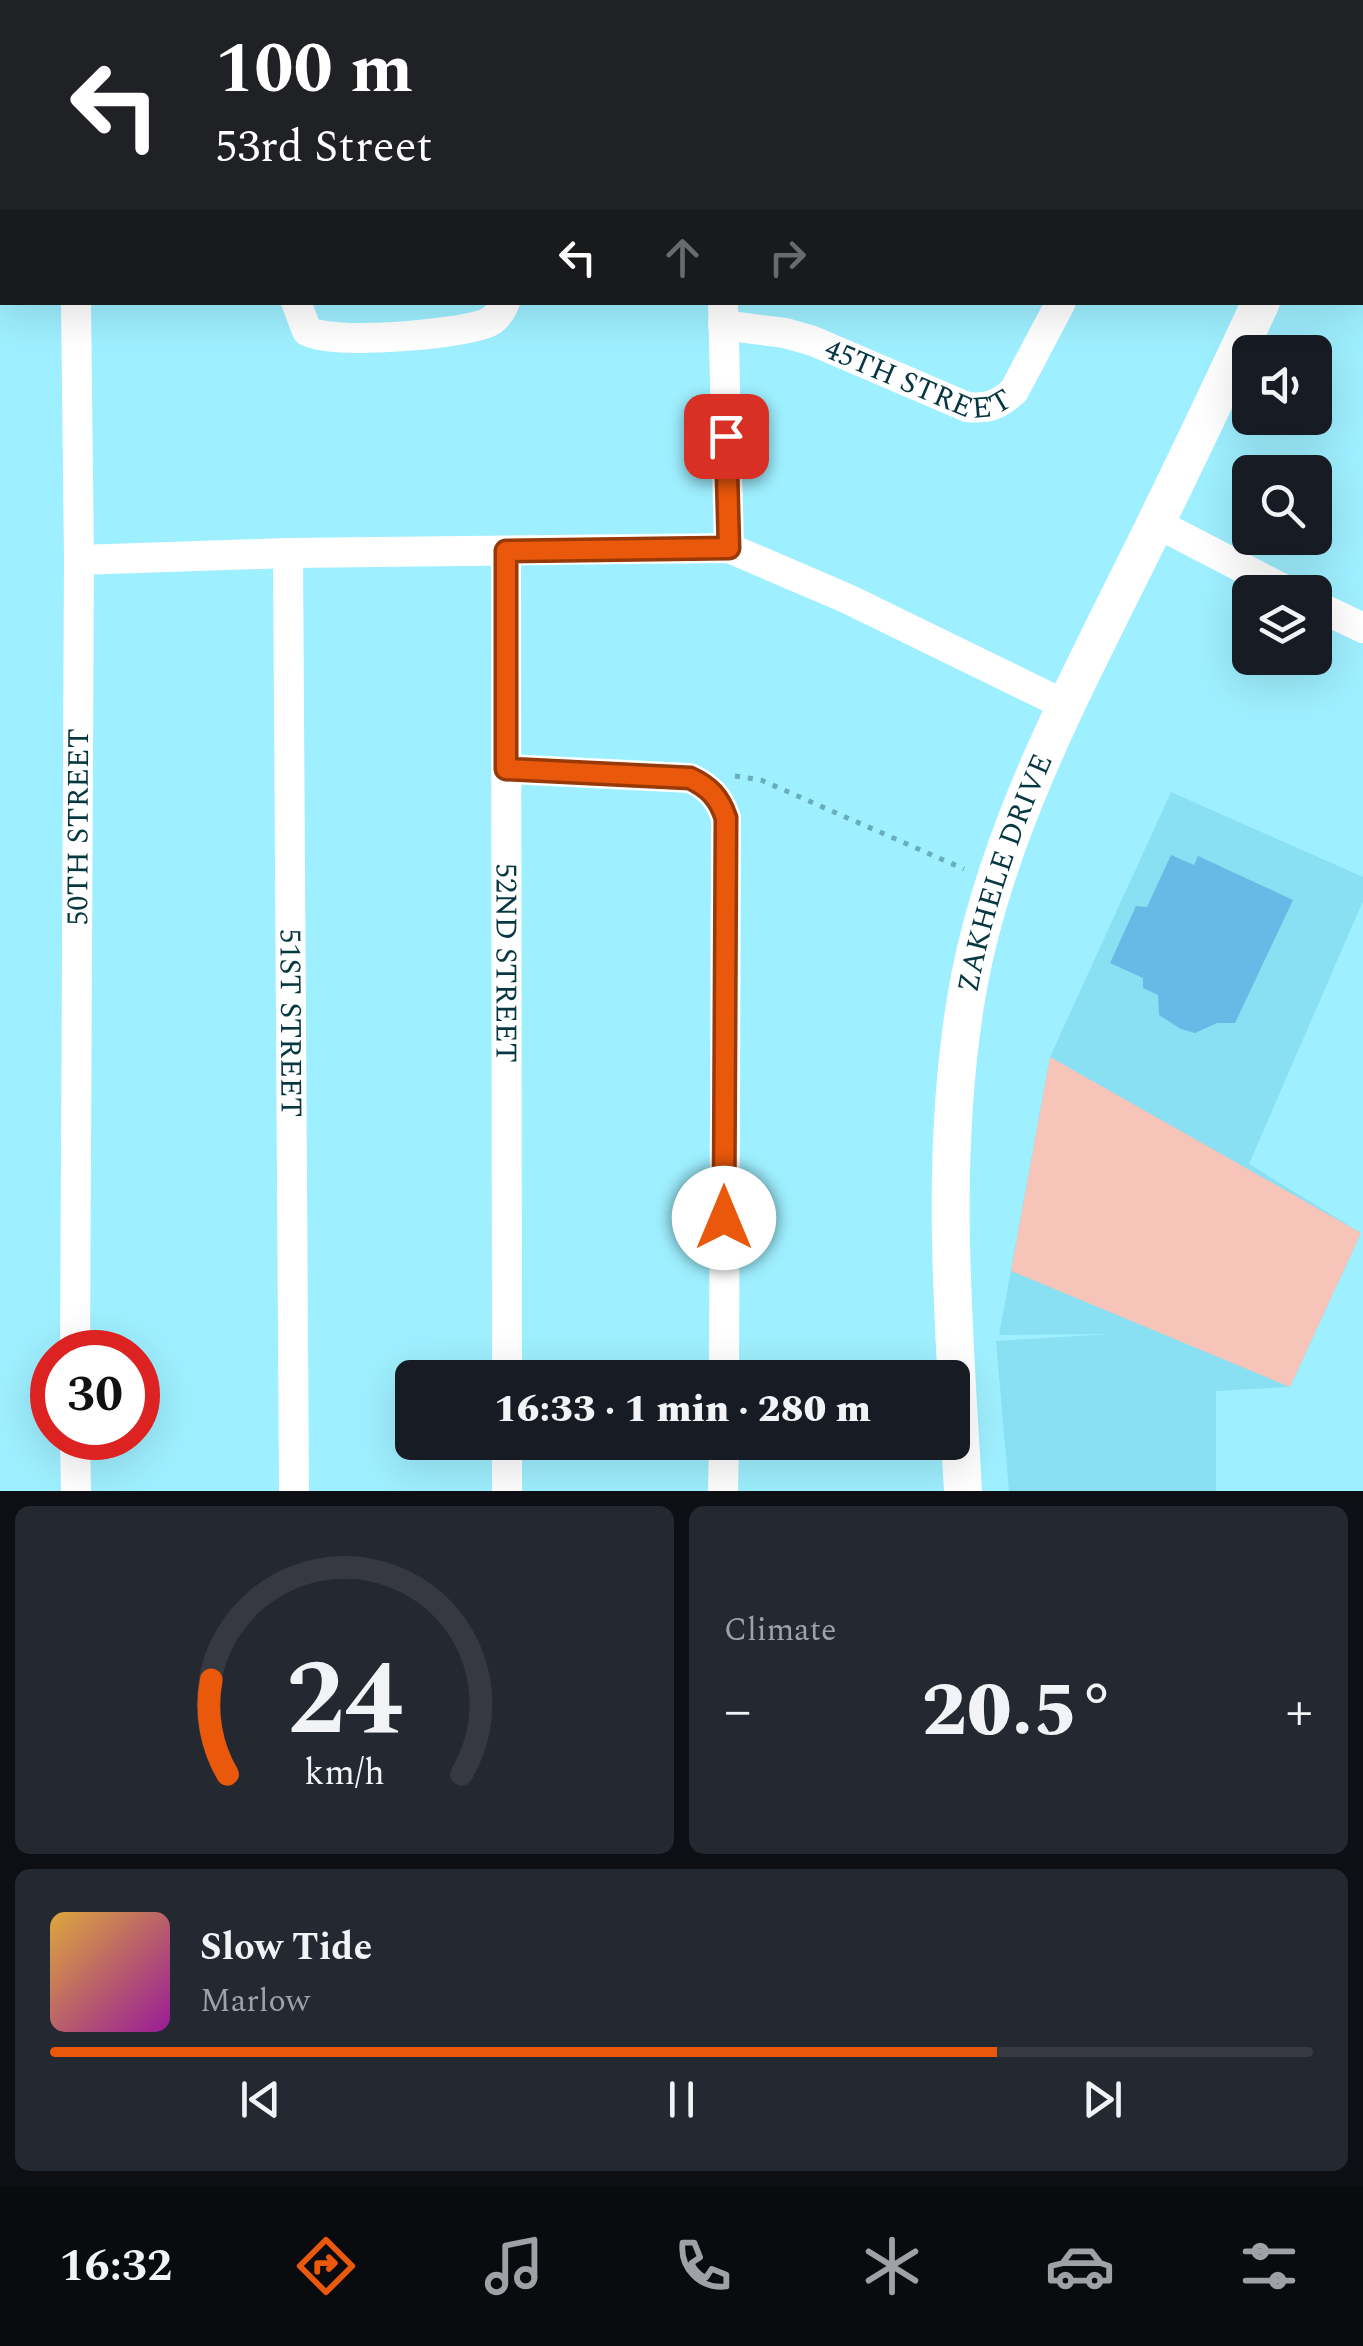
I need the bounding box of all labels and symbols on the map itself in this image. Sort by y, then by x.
street label: 45TH STREET [817,327,1021,432]
pin [684,394,769,479]
street label: 50TH STREET [55,728,102,926]
street label: ZAKHELE DRIVE [946,746,1065,996]
street label: 52ND STREET [482,863,529,1063]
street label: 51ST STREET [266,928,314,1118]
position arrow [672,1166,776,1270]
speed limit sign: 30 [30,1330,160,1460]

